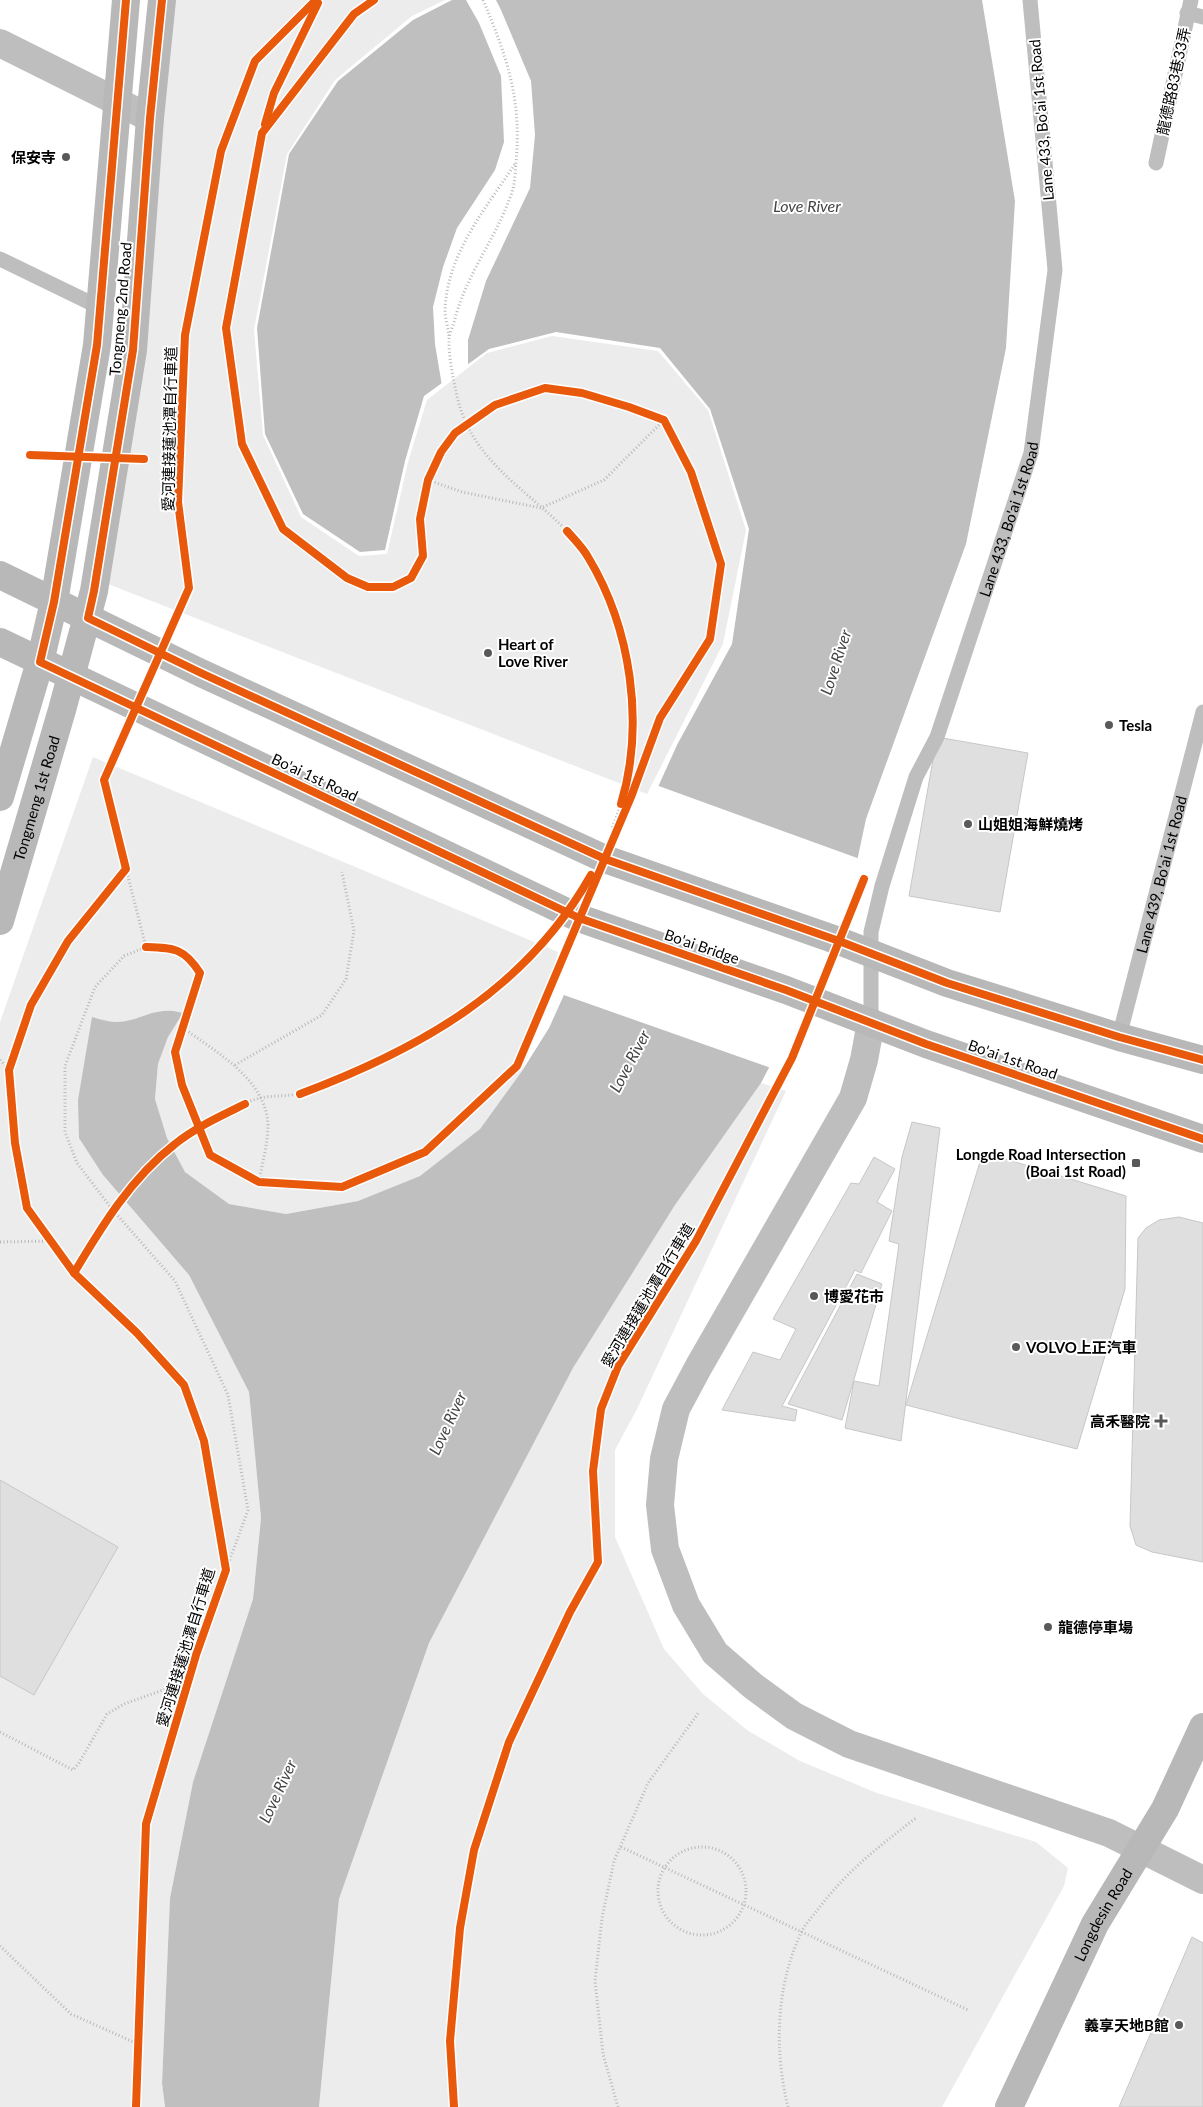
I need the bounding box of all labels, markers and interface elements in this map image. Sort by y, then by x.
street label: 龍德路83巷33弄 [1153,25,1193,137]
street label: Lane 433, Bo'ai 1st Road [1025,39,1057,201]
place label: 保安寺 [11,148,56,166]
marker: 保安寺 [60,151,72,163]
water label: Love River [773,196,841,215]
street label: Tongmeng 2nd Road [105,241,135,377]
street label: 愛河連接蓮池潭自行車道 [159,346,179,512]
street label: Lane 433, Bo'ai 1st Road [975,441,1041,599]
water label: Love River [816,626,855,697]
place label: Heart of Love River [498,635,568,670]
marker: Heart of Love River [482,647,494,659]
place label: Tesla [1119,716,1152,734]
marker: Tesla [1103,719,1115,731]
street label: Tongmeng 1st Road [9,733,63,863]
street label: Bo'ai 1st Road [269,749,361,805]
street label: Lane 439, Bo'ai 1st Road [1132,794,1190,955]
place label: 山姐姐海鮮燒烤 [978,815,1083,833]
marker: 山姐姐海鮮燒烤 [962,818,974,830]
street label: Bo'ai Bridge [662,925,742,967]
water label: Love River [605,1026,653,1095]
street label: Bo'ai 1st Road [966,1035,1060,1083]
place label: Longde Road Intersection (Boai 1st Road) [956,1145,1126,1180]
marker: Longde Road Intersection (Boai 1st Road) [1130,1157,1142,1169]
street label: 愛河連接蓮池潭自行車道 [597,1220,697,1370]
place label: 博愛花市 [824,1287,884,1305]
marker: 博愛花市 [808,1290,820,1302]
place label: VOLVO上正汽車 [1025,1338,1137,1356]
marker: VOLVO上正汽車 [1010,1341,1022,1353]
water label: Love River [424,1388,470,1458]
place label: 高禾醫院 [1090,1412,1150,1430]
marker: 高禾醫院 [1154,1414,1168,1428]
street label: 愛河連接蓮池潭自行車道 [152,1565,218,1729]
place label: 龍德停車場 [1058,1618,1133,1636]
marker: 龍德停車場 [1042,1621,1054,1633]
water label: Love River [254,1756,300,1826]
street label: Longdesin Road [1070,1865,1136,1964]
place label: 義享天地B館 [1084,2016,1169,2034]
marker: 義享天地B館 [1173,2019,1185,2031]

